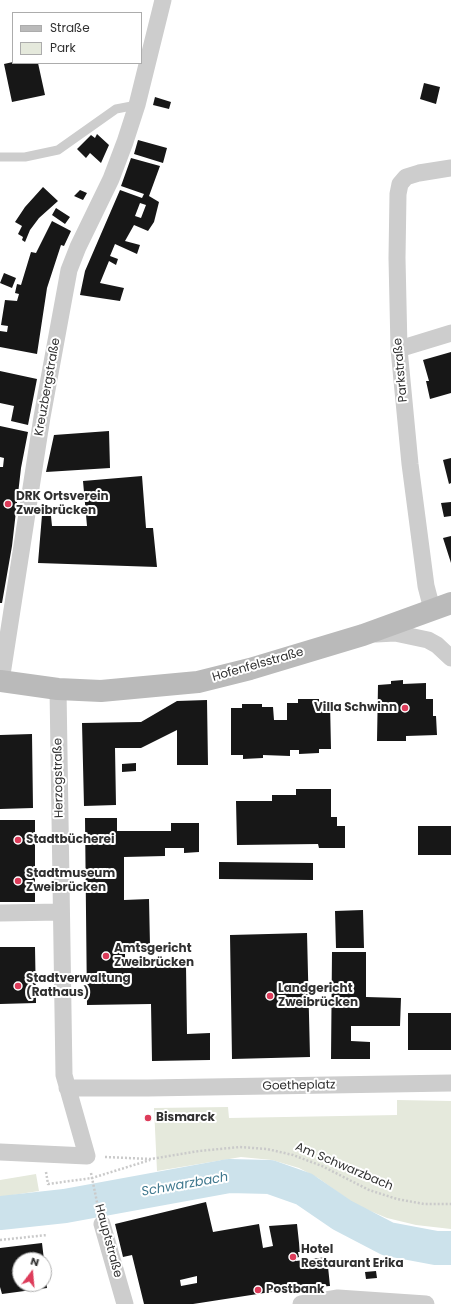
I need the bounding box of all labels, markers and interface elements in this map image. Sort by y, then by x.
legend [12,12,142,64]
text: Straße [50,19,90,36]
text: Park [50,39,76,56]
street label: Kreuzbergstraße [32,337,64,437]
street label: Parkstraße [391,337,411,403]
place label: DRK Ortsverein Zweibrücken [16,490,109,518]
marker: DRK Ortsverein Zweibrücken [3,499,13,509]
street label: Hofenfelsstraße [211,645,305,685]
place label: Villa Schwinn [314,701,397,715]
marker: Villa Schwinn [400,703,410,713]
street label: Herzogstraße [51,738,67,818]
place label: Stadtbücherei [26,833,114,847]
marker: Stadtbücherei [13,835,23,845]
place label: Stadtmuseum Zweibrücken [26,867,115,895]
marker: Stadtmuseum Zweibrücken [13,876,23,886]
place label: Amtsgericht Zweibrücken [114,942,194,970]
marker: Amtsgericht Zweibrücken [101,951,111,961]
place label: Stadtverwaltung (Rathaus) [26,972,131,1000]
marker: Stadtverwaltung (Rathaus) [13,981,23,991]
place label: Landgericht Zweibrücken [278,982,358,1010]
marker: Landgericht Zweibrücken [265,991,275,1001]
street label: Goetheplatz [262,1078,336,1094]
place label: Bismarck [156,1111,215,1125]
marker: Bismarck [143,1113,153,1123]
street label: Am Schwarzbach [293,1140,395,1194]
water label: Schwarzbach [140,1170,230,1200]
street label: Hauptstraße [91,1203,125,1279]
place label: Hotel Restaurant Erika [301,1243,404,1271]
north arrow [12,1252,52,1292]
marker: Hotel Restaurant Erika [288,1252,298,1262]
text: N [29,1253,41,1270]
place label: Postbank [266,1283,324,1297]
marker: Postbank [253,1285,263,1295]

